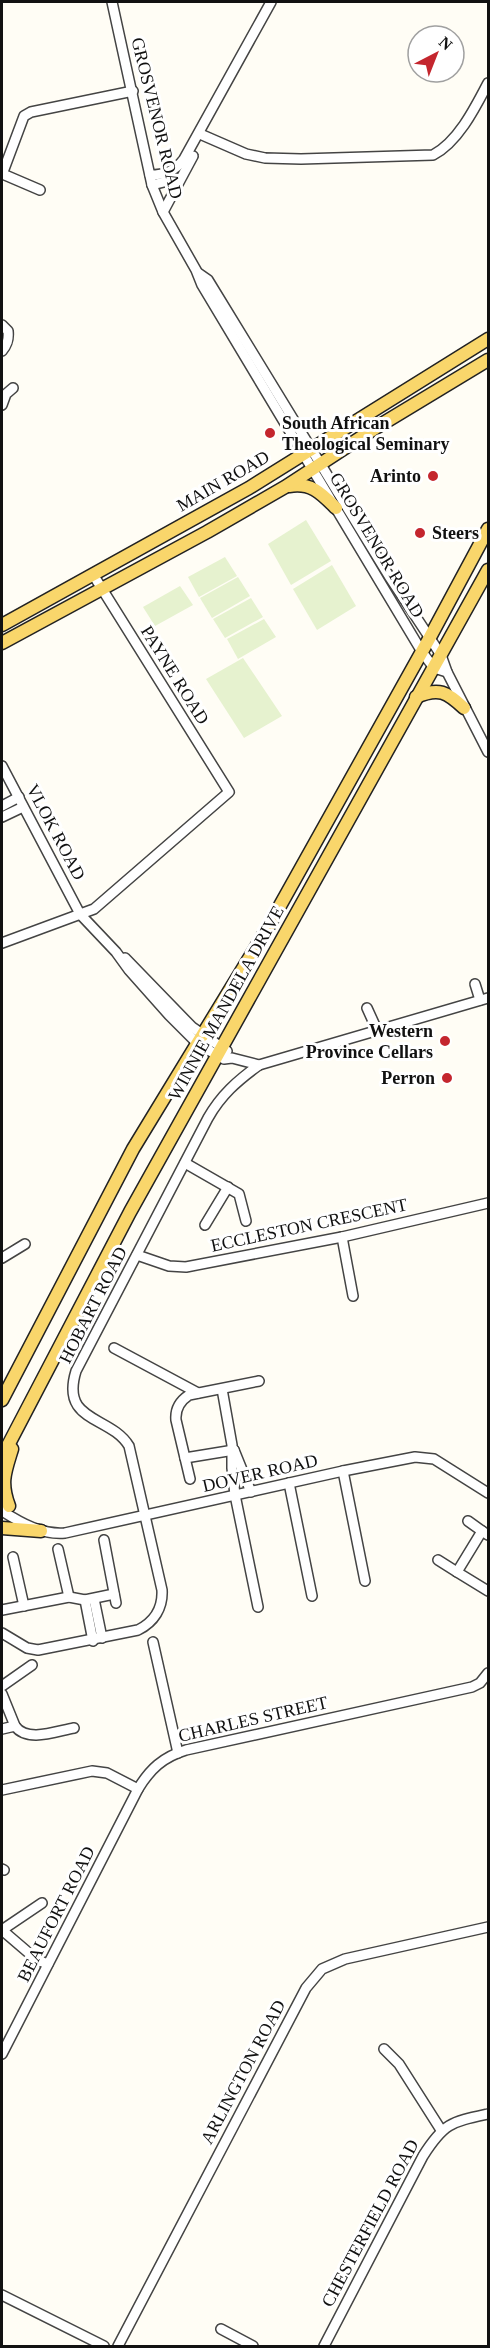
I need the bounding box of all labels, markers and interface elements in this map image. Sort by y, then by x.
north arrow [406,24,466,84]
text: N [436,33,456,54]
street label: GROSVENOR ROAD [127,35,187,201]
place label: South African Theological Seminary [282,413,450,454]
marker: South African Theological Seminary [263,426,277,440]
street label: MAIN ROAD [173,446,273,516]
place label: Arinto [370,466,421,486]
street label: GROSVENOR ROAD [326,469,428,621]
marker: Arinto [426,469,440,483]
place label: Steers [432,523,479,543]
marker: Steers [413,526,427,540]
street label: PAYNE ROAD [137,622,213,728]
street label: VLOK ROAD [22,781,90,883]
street label: WINNIE MANDELA DRIVE [164,902,288,1104]
place label: Western Province Cellars [306,1021,433,1062]
marker: Western Province Cellars [438,1034,452,1048]
place label: Perron [381,1068,435,1088]
marker: Perron [440,1071,454,1085]
street label: ECCLESTON CRESCENT [209,1194,409,1256]
street label: HOBART ROAD [55,1243,131,1367]
street label: DOVER ROAD [200,1450,320,1496]
street label: CHARLES STREET [176,1692,330,1746]
street label: BEAUFORT ROAD [13,1843,99,1985]
street label: ARLINGTON ROAD [197,1997,289,2147]
street label: CHESTERFIELD ROAD [317,2136,423,2310]

